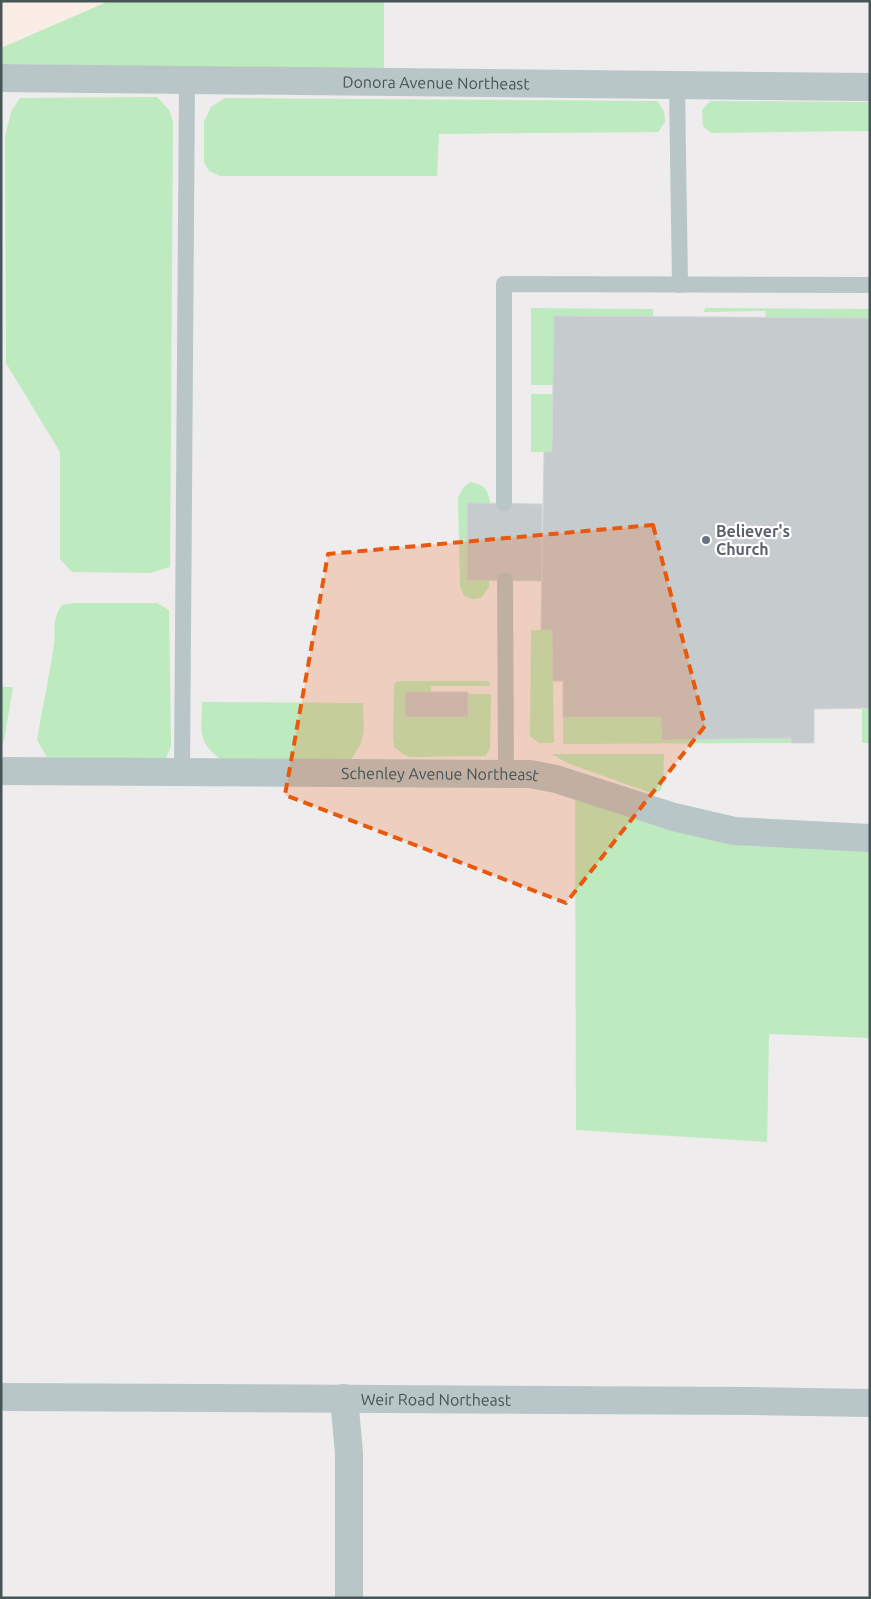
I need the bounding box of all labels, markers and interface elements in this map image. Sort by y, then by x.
street label: Donora Avenue Northeast [342,73,530,92]
place label: Believer's Church [716,522,790,558]
marker: Believer's Church [700,534,712,546]
street label: Schenley Avenue Northeast [341,764,541,785]
street label: Weir Road Northeast [361,1390,512,1409]

